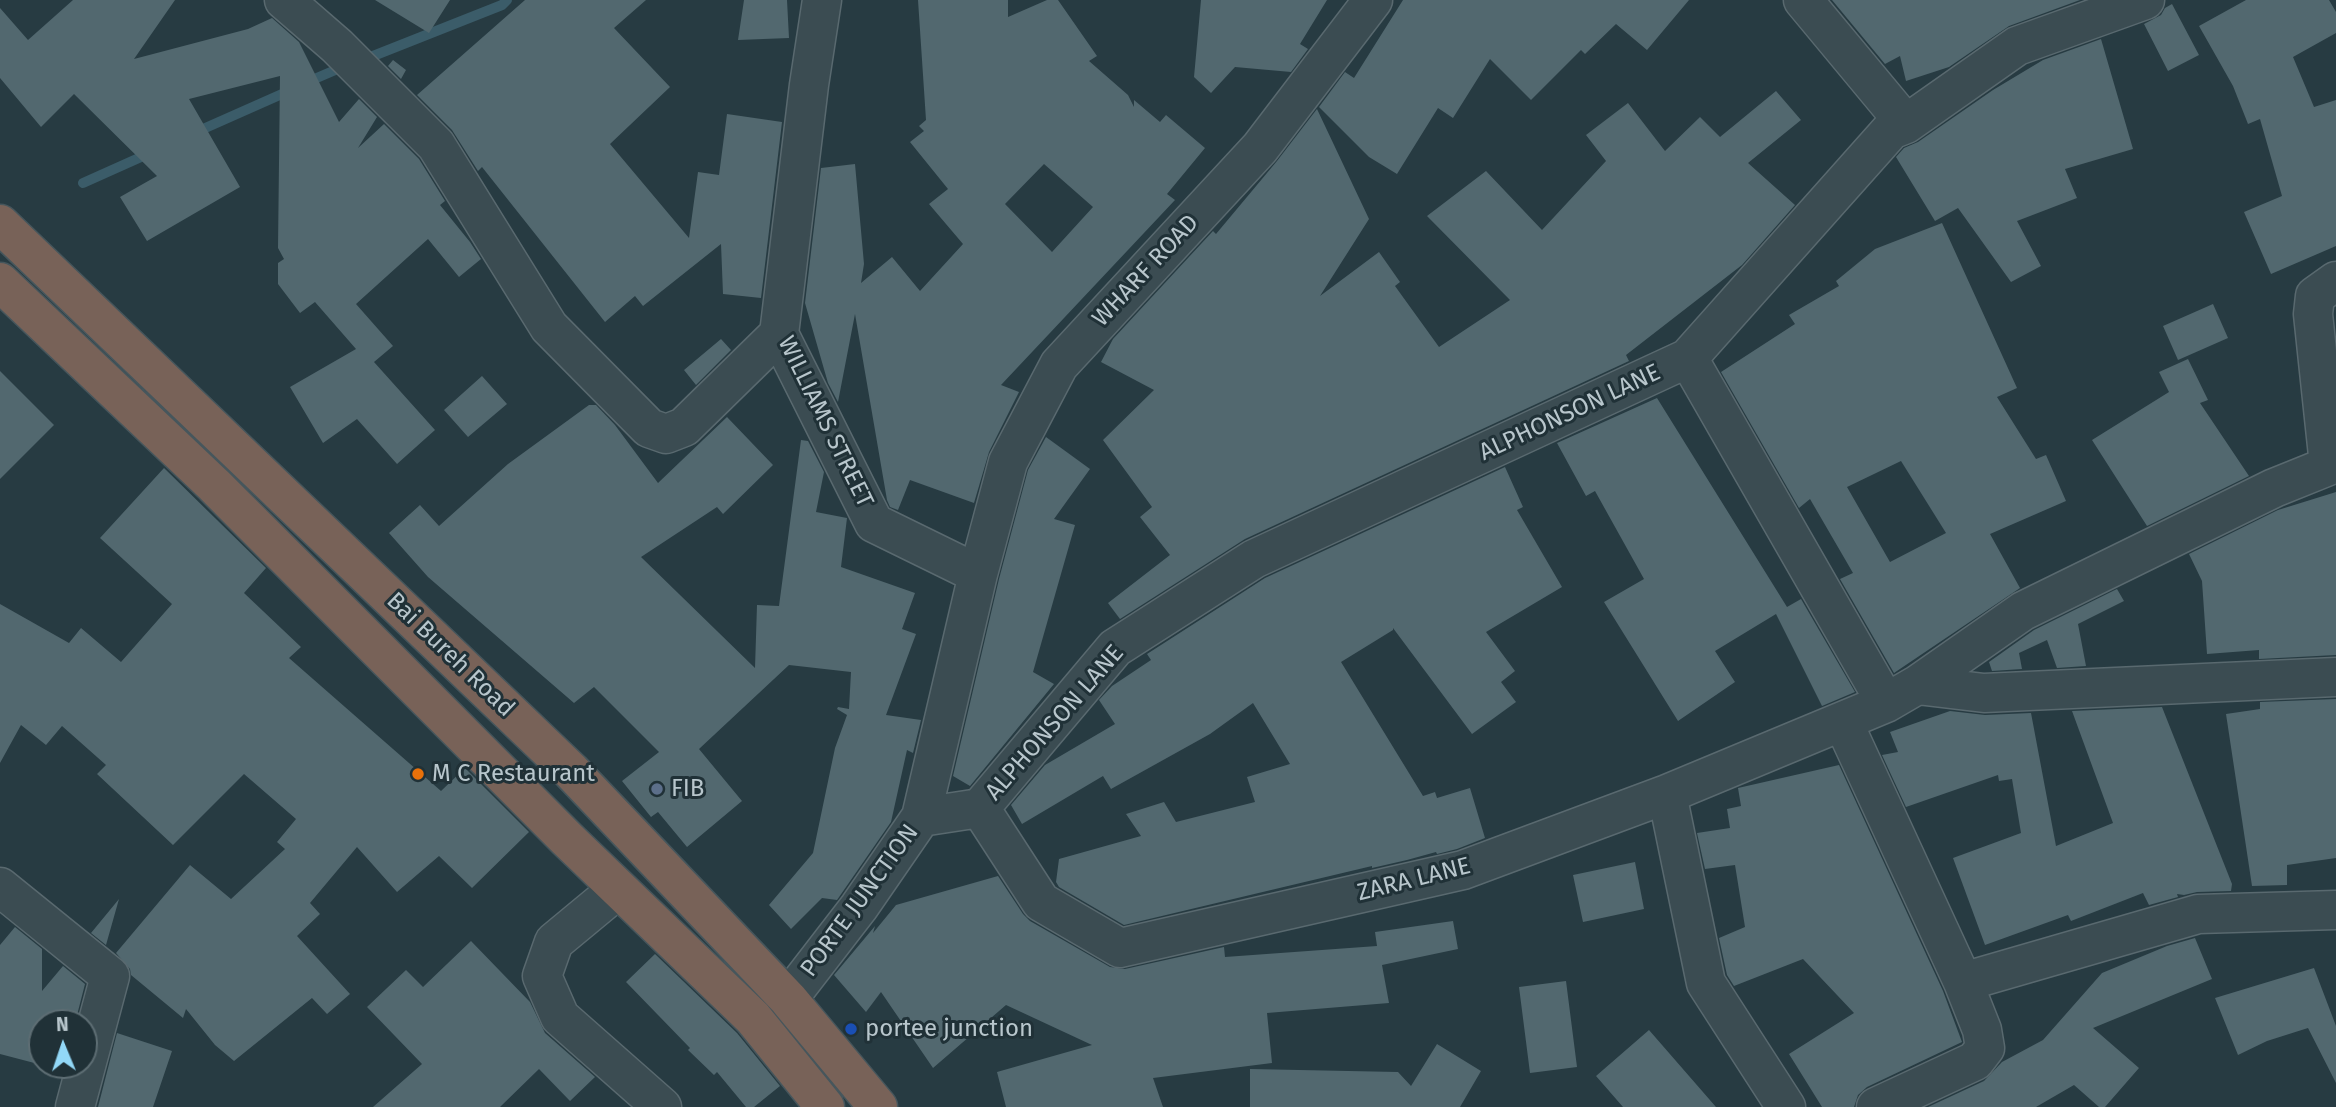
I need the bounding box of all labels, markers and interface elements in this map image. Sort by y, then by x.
street label: WHARF ROAD [1087,209,1205,333]
street label: WILLIAMS STREET [771,332,879,512]
street label: ALPHONSON LANE [1475,358,1665,468]
street label: Bai Bureh Road [380,587,520,723]
street label: ALPHONSON LANE [980,639,1130,807]
place label: M C Restaurant [432,760,595,788]
marker: M C Restaurant [410,766,426,782]
place label: FIB [671,775,704,803]
marker: FIB [649,781,665,797]
street label: PORTE JUNCTION [795,819,925,983]
street label: ZARA LANE [1354,852,1474,908]
north arrow [28,1009,98,1079]
text: N [56,1013,69,1036]
place label: portee junction [865,1015,1033,1043]
marker: portee junction [843,1021,859,1037]

